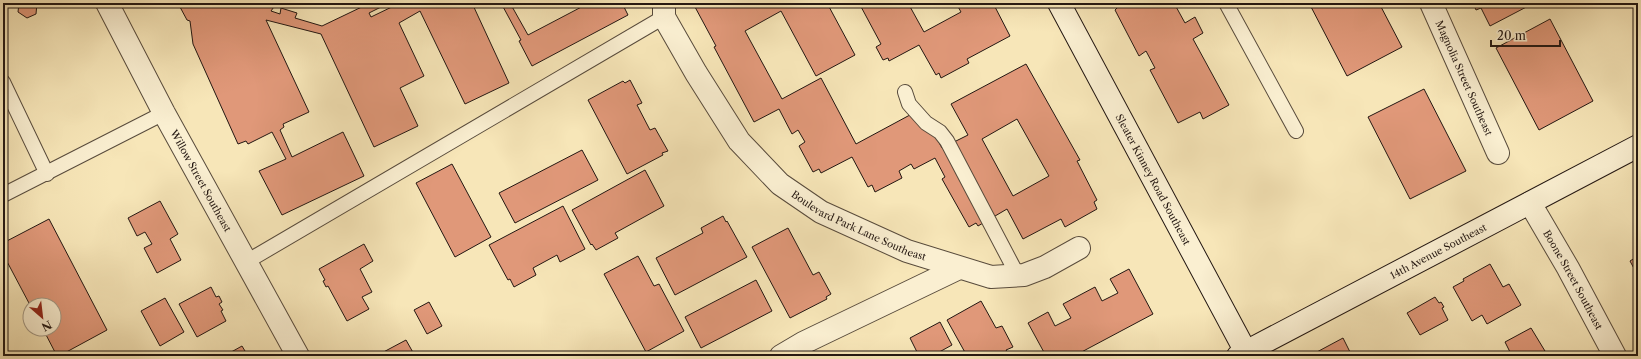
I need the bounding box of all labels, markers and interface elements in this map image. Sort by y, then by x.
street label: Magnolia Street Southeast [1433,18,1496,138]
scale bar [1491,22,1560,48]
text: 20 m [1497,28,1526,43]
street label: Sleater Kinney Road Southeast [1113,112,1194,247]
street label: Willow Street Southeast [167,126,235,234]
street label: Boulevard Park Lane Southeast [789,187,928,263]
street label: 14th Avenue Southeast [1388,220,1489,282]
street label: Boone Street Southeast [1541,227,1606,332]
north arrow [22,297,62,337]
text: N [39,317,54,334]

